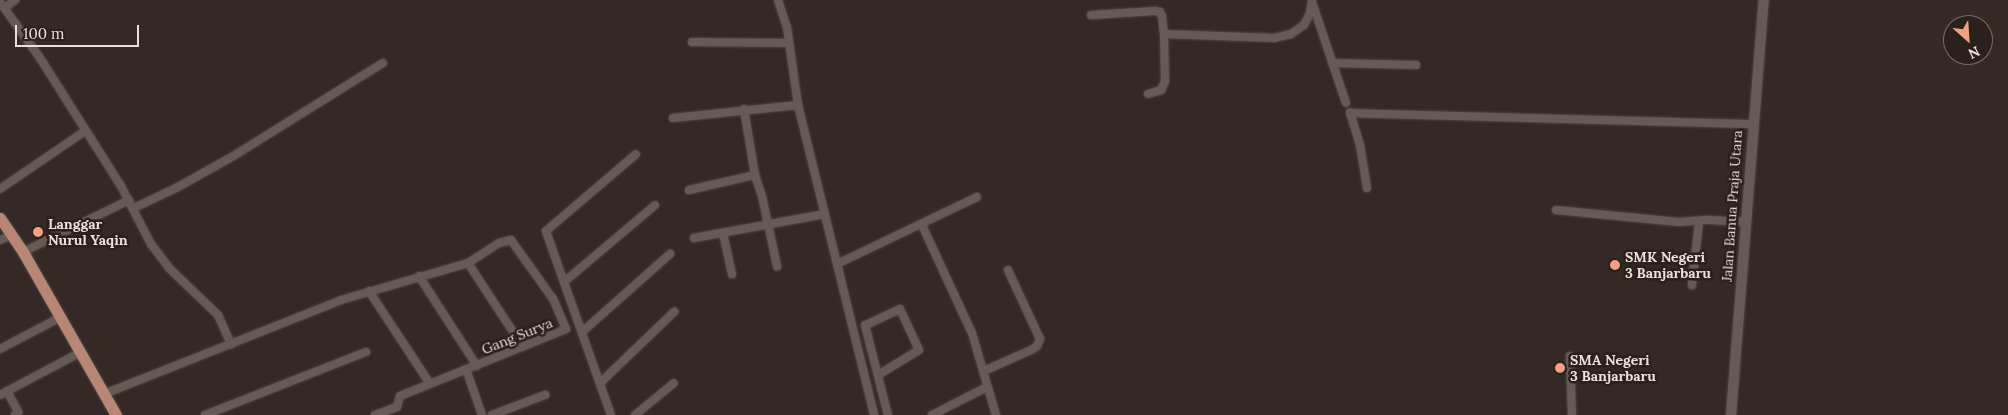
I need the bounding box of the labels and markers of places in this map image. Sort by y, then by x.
place label: Langgar Nurul Yaqin [48,216,128,248]
marker: Langgar Nurul Yaqin [32,226,44,238]
place label: SMK Negeri 3 Banjarbaru [1625,249,1711,282]
marker: SMK Negeri 3 Banjarbaru [1609,259,1621,271]
place label: SMA Negeri 3 Banjarbaru [1570,352,1656,384]
marker: SMA Negeri 3 Banjarbaru [1554,362,1566,374]

